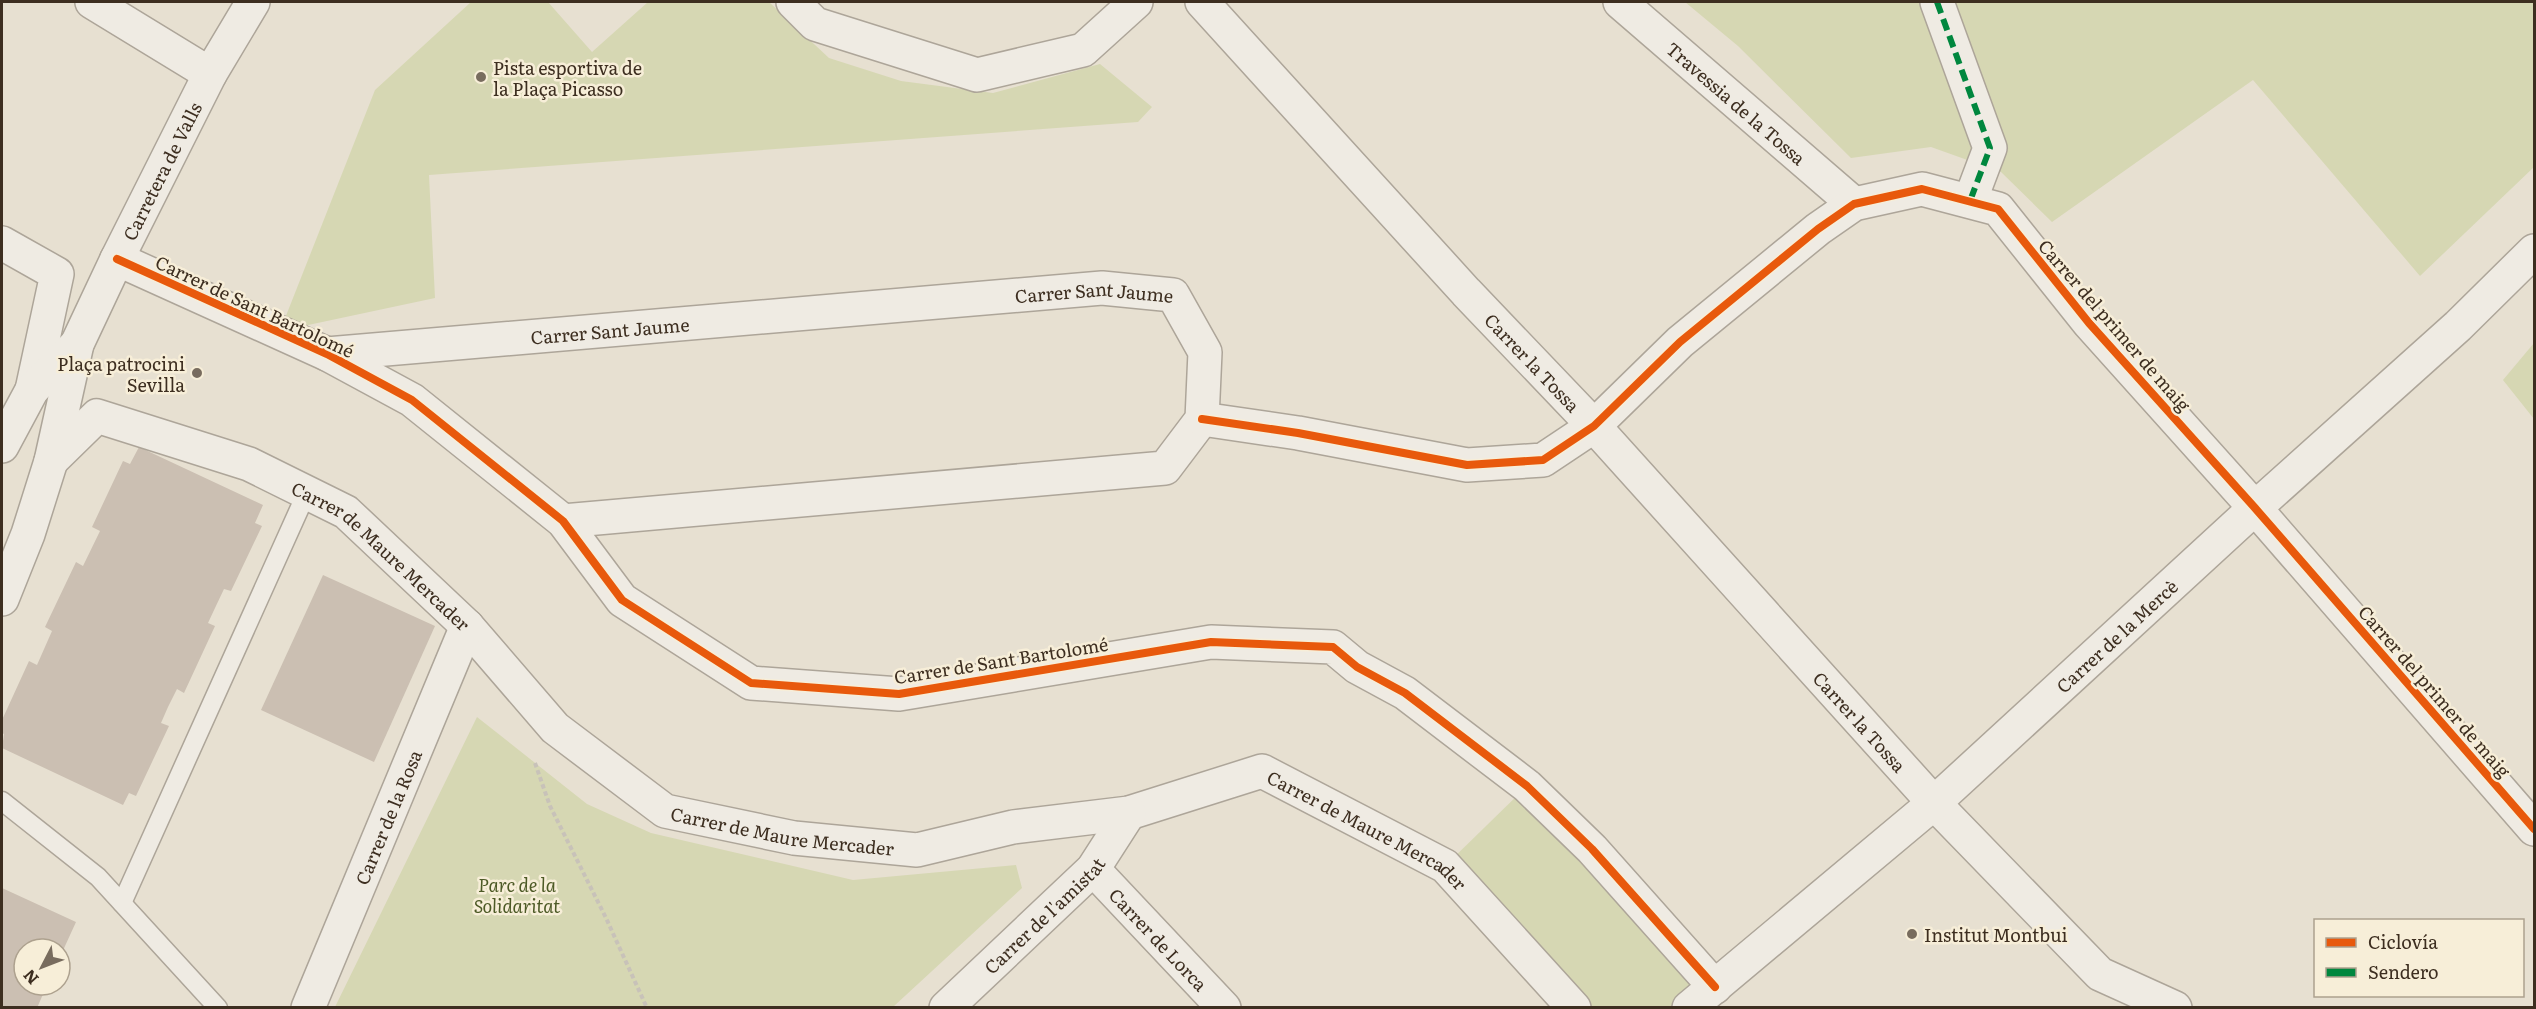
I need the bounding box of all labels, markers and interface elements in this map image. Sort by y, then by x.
street label: Travessia de la Tossa [1661,35,1812,171]
place label: Pista esportiva de la Plaça Picasso [493,54,642,102]
marker: Pista esportiva de la Plaça Picasso [474,70,488,84]
street label: Carretera de Valls [115,97,207,245]
street label: Carrer del primer de maig [2032,233,2198,418]
street label: Carrer de Sant Bartolomé [151,248,359,364]
street label: Carrer Sant Jaume [1014,274,1175,309]
street label: Carrer la Tossa [1479,307,1587,418]
street label: Carrer Sant Jaume [530,310,690,350]
place label: Plaça patrocini Sevilla [57,350,185,398]
marker: Plaça patrocini Sevilla [190,366,204,380]
street label: Carrer de Maure Mercader [287,474,477,637]
street label: Carrer de la Mercè [2049,573,2183,698]
street label: Carrer del primer de maig [2352,599,2518,784]
street label: Carrer de Sant Bartolomé [892,630,1110,690]
street label: Carrer la Tossa [1807,665,1913,778]
street label: Carrer de la Rosa [347,745,428,888]
street label: Carrer de Maure Mercader [1263,763,1474,896]
street label: Carrer de Maure Mercader [668,799,896,861]
street label: Carrer de l'amistat [977,851,1111,980]
park label: Parc de la Solidaritat [474,871,560,919]
street label: Carrer de Lorca [1103,881,1214,997]
legend [2314,919,2524,997]
place label: Institut Montbui [1924,921,2068,948]
marker: Institut Montbui [1905,927,1919,941]
text: Ciclovía [2368,928,2438,955]
north arrow [12,937,72,997]
text: Sendero [2368,958,2439,985]
text: N [17,965,44,991]

